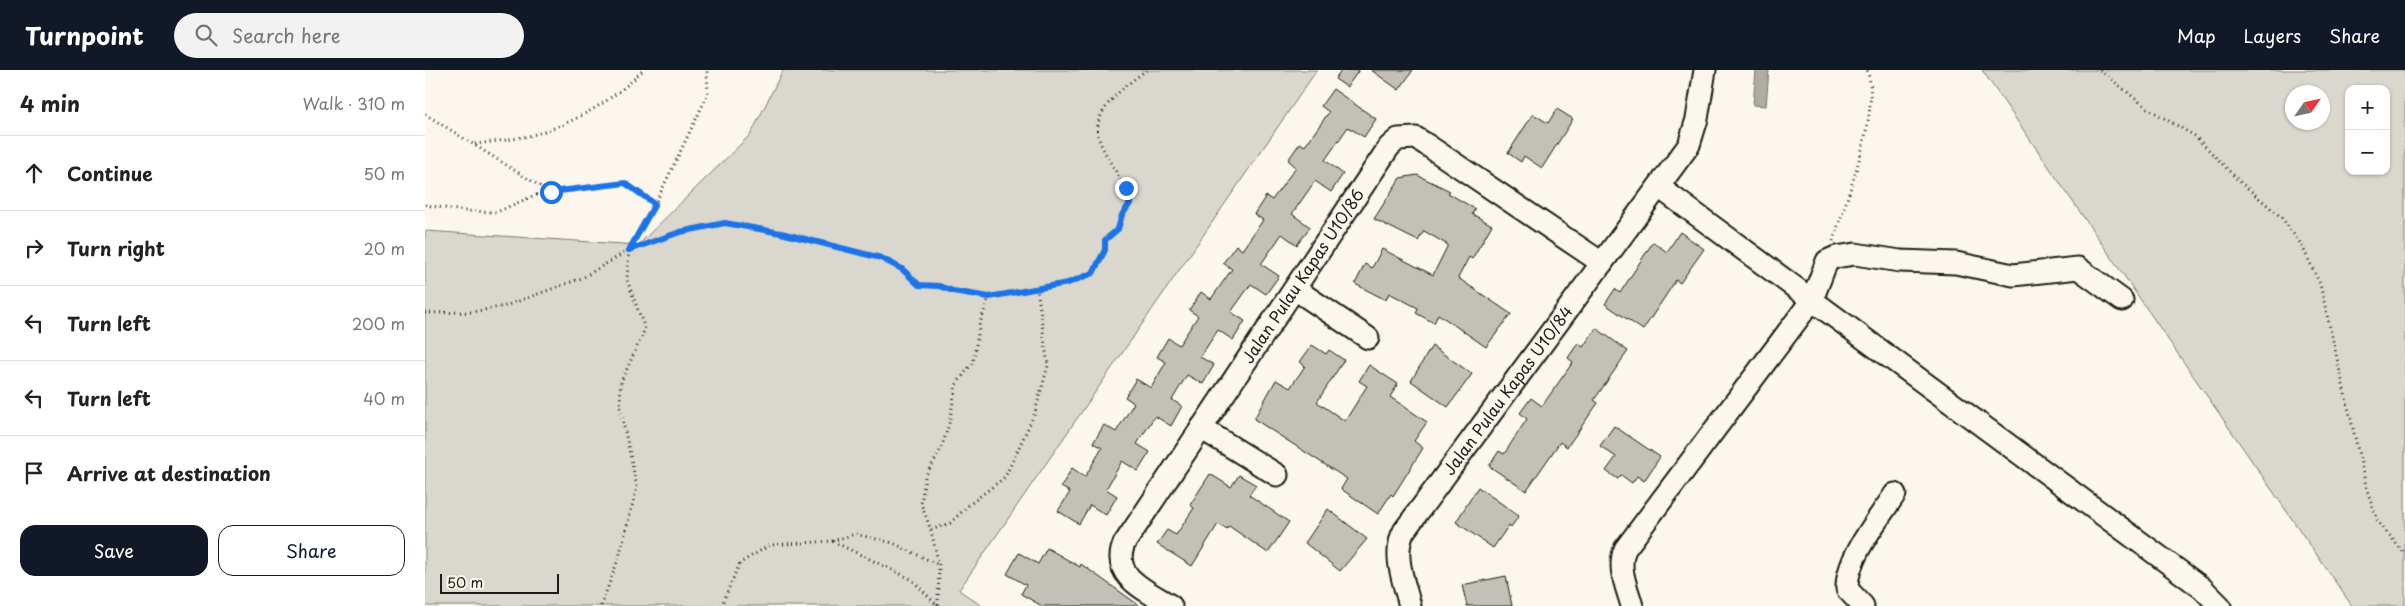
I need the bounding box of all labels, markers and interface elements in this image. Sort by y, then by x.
search box [174,13,524,58]
text: Turnpoint [25,17,144,53]
icon: search [192,21,220,49]
text: Search here [232,21,341,49]
text: Map [2177,22,2216,49]
text: Layers [2244,22,2301,49]
text: Share [2329,22,2380,49]
north arrow [2285,85,2330,130]
map controls [2345,85,2390,175]
button: + [2345,85,2390,130]
text: 4 min [20,87,80,119]
text: Walk · 310 m [303,91,405,115]
button: − [2345,130,2390,175]
icon: ahead [20,159,48,187]
text: Continue [67,159,153,187]
text: 50 m [364,161,405,185]
route end [1115,177,1138,200]
route start [540,181,563,204]
street label: Jalan Pulau Kapas U10/86 [1235,183,1369,367]
icon: right [20,234,48,262]
text: Turn right [67,234,165,262]
text: 20 m [364,236,405,260]
street label: Jalan Pulau Kapas U10/84 [1436,300,1578,479]
icon: left [20,309,48,337]
text: Turn left [67,309,151,337]
text: 200 m [352,311,405,335]
icon: left [20,384,48,412]
text: Turn left [67,384,151,412]
text: 40 m [363,386,405,410]
icon: arrive [20,459,48,487]
text: Arrive at destination [67,459,271,487]
button: Save [20,525,208,576]
button: Share [218,525,405,576]
scale bar [440,571,559,594]
text: 50 m [447,572,483,593]

